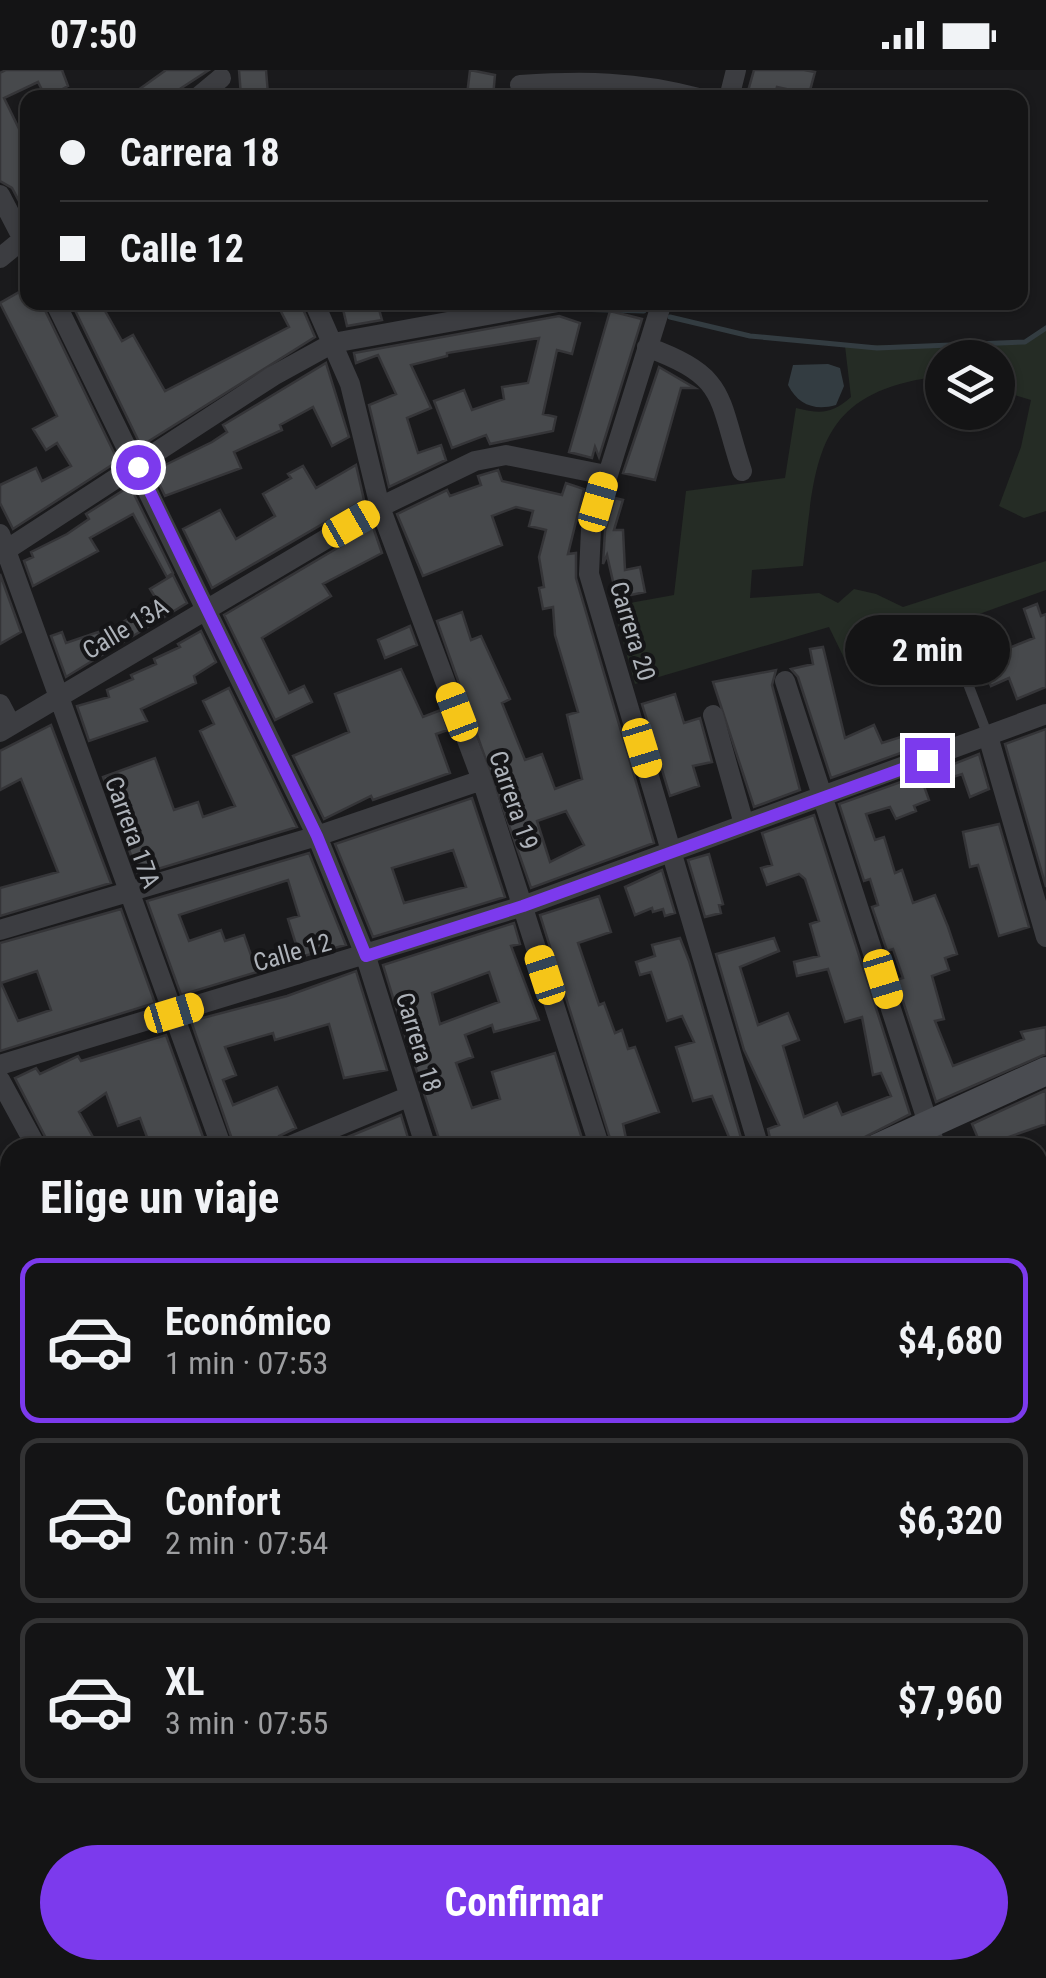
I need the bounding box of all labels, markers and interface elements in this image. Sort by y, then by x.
text: 07:50 [50,13,137,57]
text: Carrera 18 [120,131,280,175]
text: Calle 12 [120,227,244,271]
map controls [925,340,1015,430]
button: layers [925,340,1015,430]
route start [116,445,161,490]
car [575,469,621,535]
car [318,496,384,552]
street label: Carrera 20 [604,578,661,684]
street label: Calle 13A [77,592,173,665]
callout: 2 min [844,615,1010,685]
text: 2 min [892,631,963,669]
car [432,679,482,745]
car [619,715,665,781]
route end [905,738,950,783]
street label: Carrera 19 [483,747,544,853]
street label: Carrera 17A [99,772,166,892]
street label: Calle 12 [250,928,334,977]
car [521,942,569,1008]
car [860,946,906,1012]
street label: Carrera 18 [390,989,447,1095]
car [141,990,207,1036]
text: Elige un viaje [40,1171,279,1224]
icon: car [45,1296,135,1386]
text: Económico [165,1300,331,1344]
text: $4,680 [898,1319,1003,1363]
text: 1 min · 07:53 [165,1344,328,1382]
icon: car [45,1476,135,1566]
text: Confort [165,1480,281,1524]
text: $6,320 [898,1499,1003,1543]
text: 2 min · 07:54 [165,1524,328,1562]
icon: car [45,1656,135,1746]
text: XL [165,1660,204,1704]
text: $7,960 [898,1679,1003,1723]
text: 3 min · 07:55 [165,1704,328,1742]
button: Confirmar [40,1845,1008,1960]

